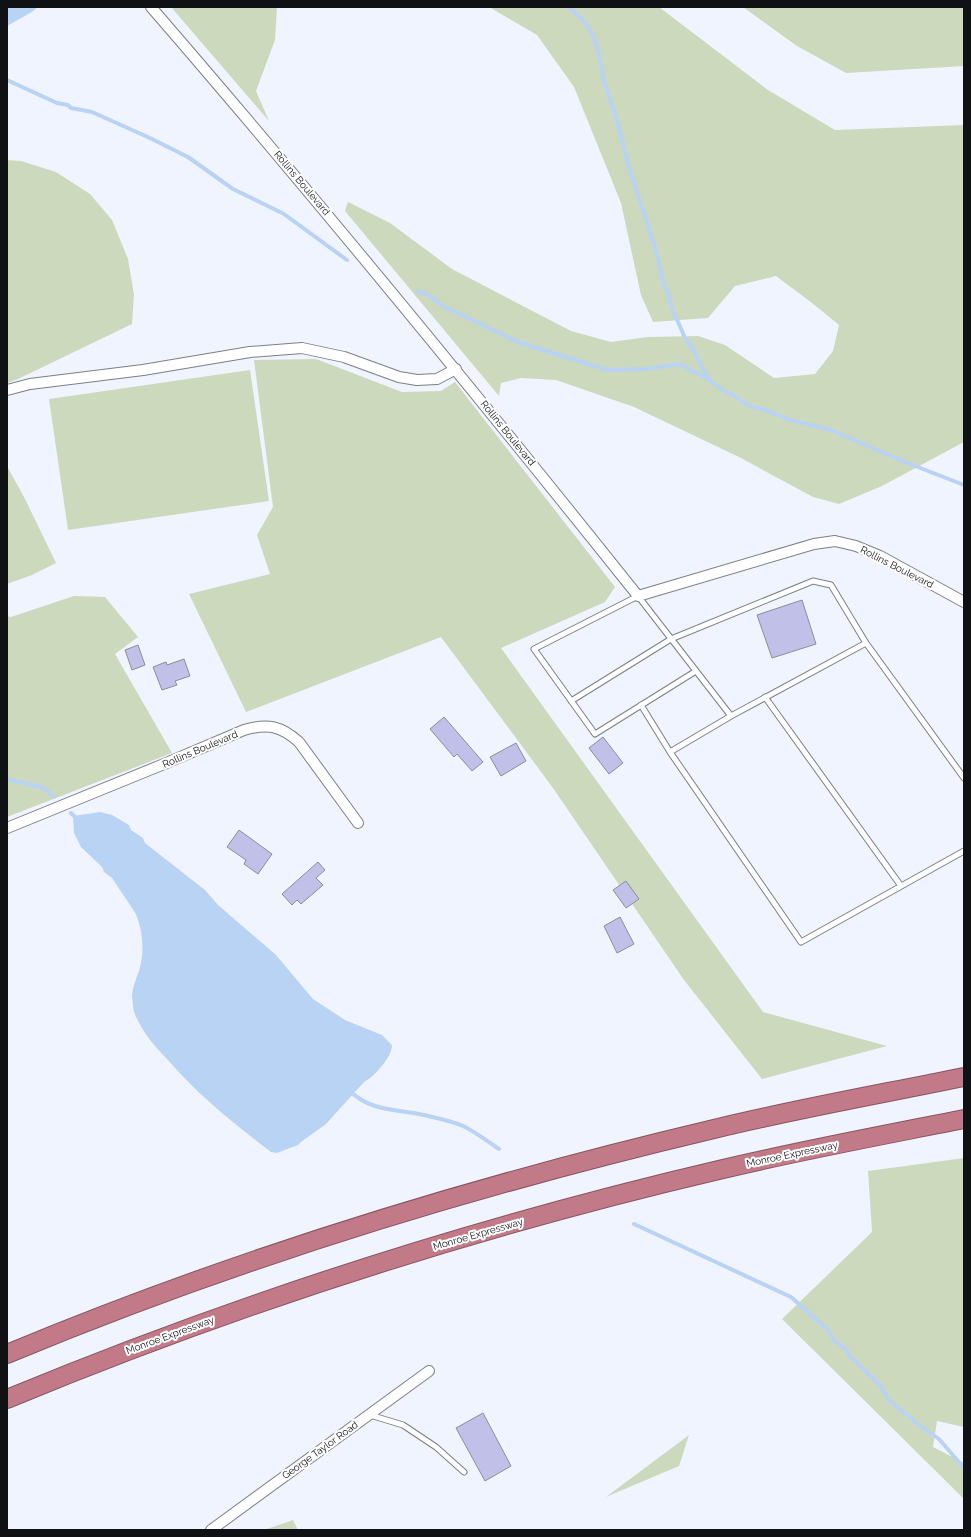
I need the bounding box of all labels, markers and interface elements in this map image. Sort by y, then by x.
street label: Rollins Boulevard [272,149,332,217]
street label: Rollins Boulevard [478,398,538,468]
street label: Rollins Boulevard [859,544,935,590]
street label: Rollins Boulevard [161,728,239,770]
street label: Monroe Expressway [745,1139,839,1169]
street label: Monroe Expressway [432,1216,525,1252]
street label: Monroe Expressway [124,1314,216,1356]
street label: George Taylor Road [280,1419,360,1481]

